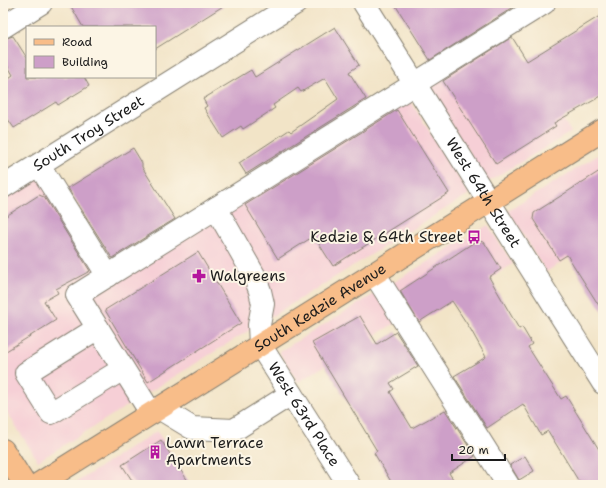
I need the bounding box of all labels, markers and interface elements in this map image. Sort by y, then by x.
legend [26,26,156,78]
text: Road [62,34,93,50]
text: Building [62,54,108,70]
street label: South Troy Street [29,91,148,176]
street label: West 64th Street [441,134,525,251]
place label: Kedzie & 64th Street [310,227,463,247]
bus stop icon: Kedzie & 64th Street [466,229,482,245]
street label: South Kedzie Avenue [250,258,390,357]
place label: Walgreens [210,266,286,286]
pharmacy icon: Walgreens [191,268,207,284]
street label: West 63rd Place [263,358,345,470]
place label: Lawn Terrace Apartments [166,433,264,470]
scale bar [452,436,505,462]
text: 20 m [458,442,489,458]
building icon: Lawn Terrace Apartments [147,444,163,460]

